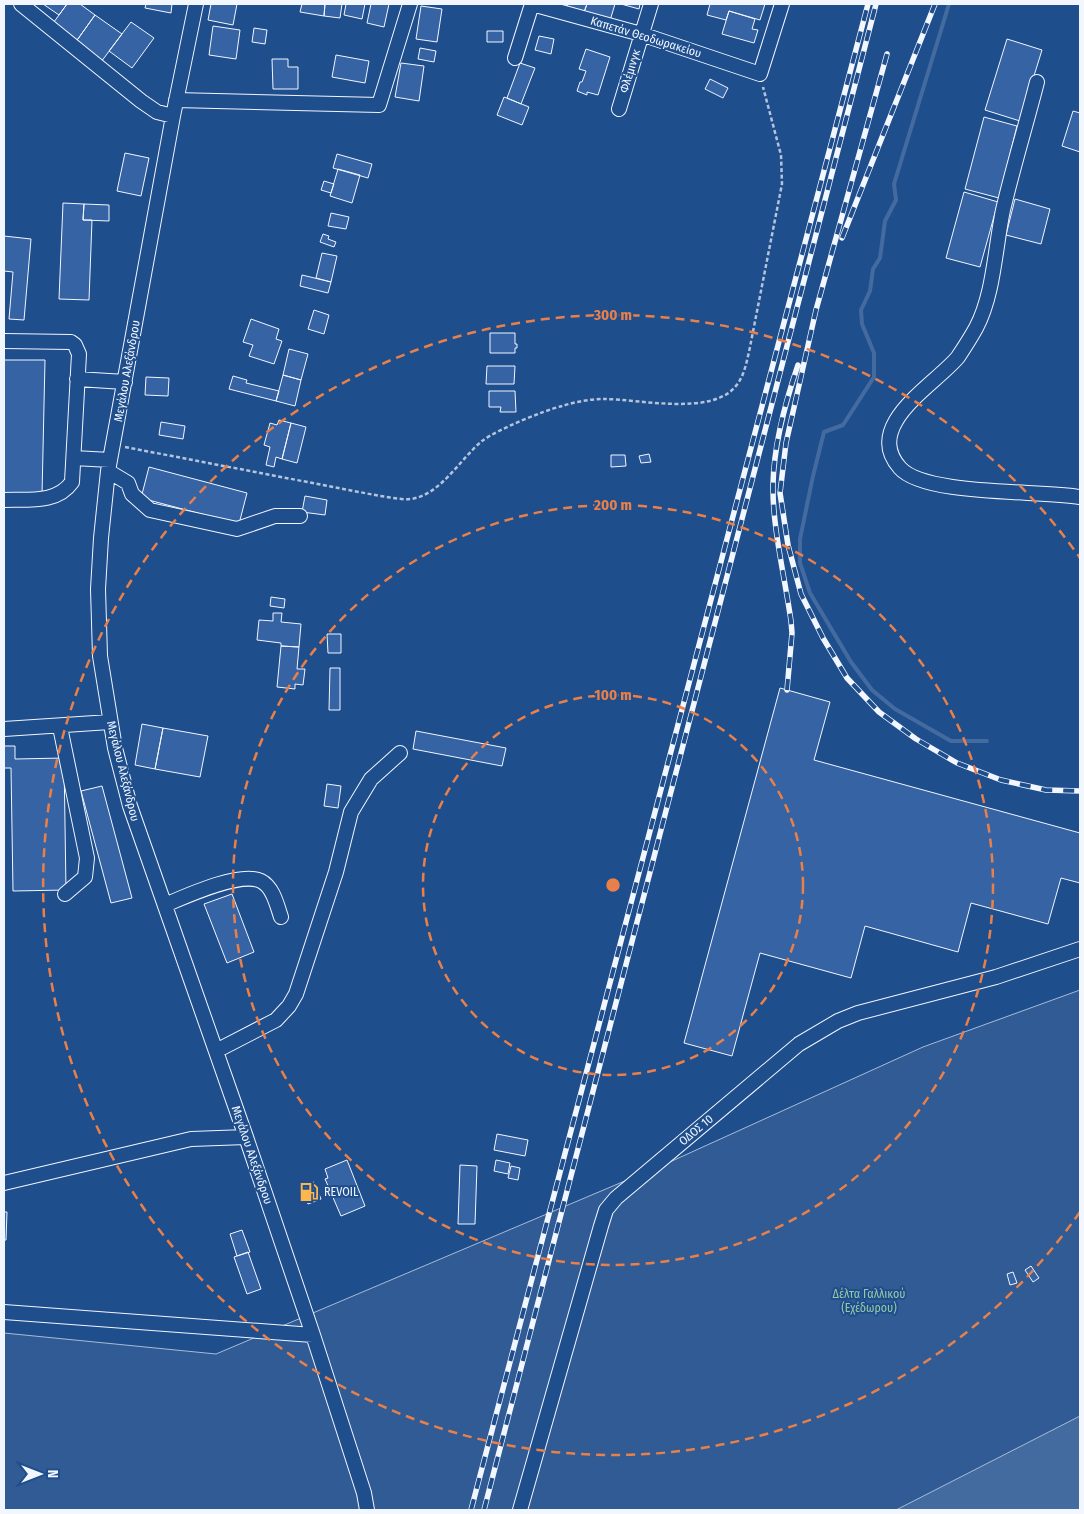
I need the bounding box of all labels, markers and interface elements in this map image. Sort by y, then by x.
street label: Καπετάν Θεοδωρακείου [589,13,703,61]
street label: Φλέμινγκ [617,47,643,94]
text: 300 m [593,306,632,324]
street label: Μεγάλου Αλεξάνδρου [111,319,143,423]
text: 200 m [593,496,632,514]
text: 100 m [594,686,632,704]
street label: Μεγάλου Αλεξάνδρου [104,719,142,823]
centre of rings [604,876,622,894]
street label: Μεγάλου Αλεξάνδρου [229,1104,275,1206]
street label: ΟΔΟΣ 10 [676,1112,716,1148]
fuel station icon: REVOIL [298,1181,320,1203]
place label: REVOIL [324,1185,359,1199]
park label: Δέλτα Γαλλικού (Εχέδωρου) [833,1287,905,1315]
north arrow [15,1449,65,1499]
text: N [44,1470,61,1478]

